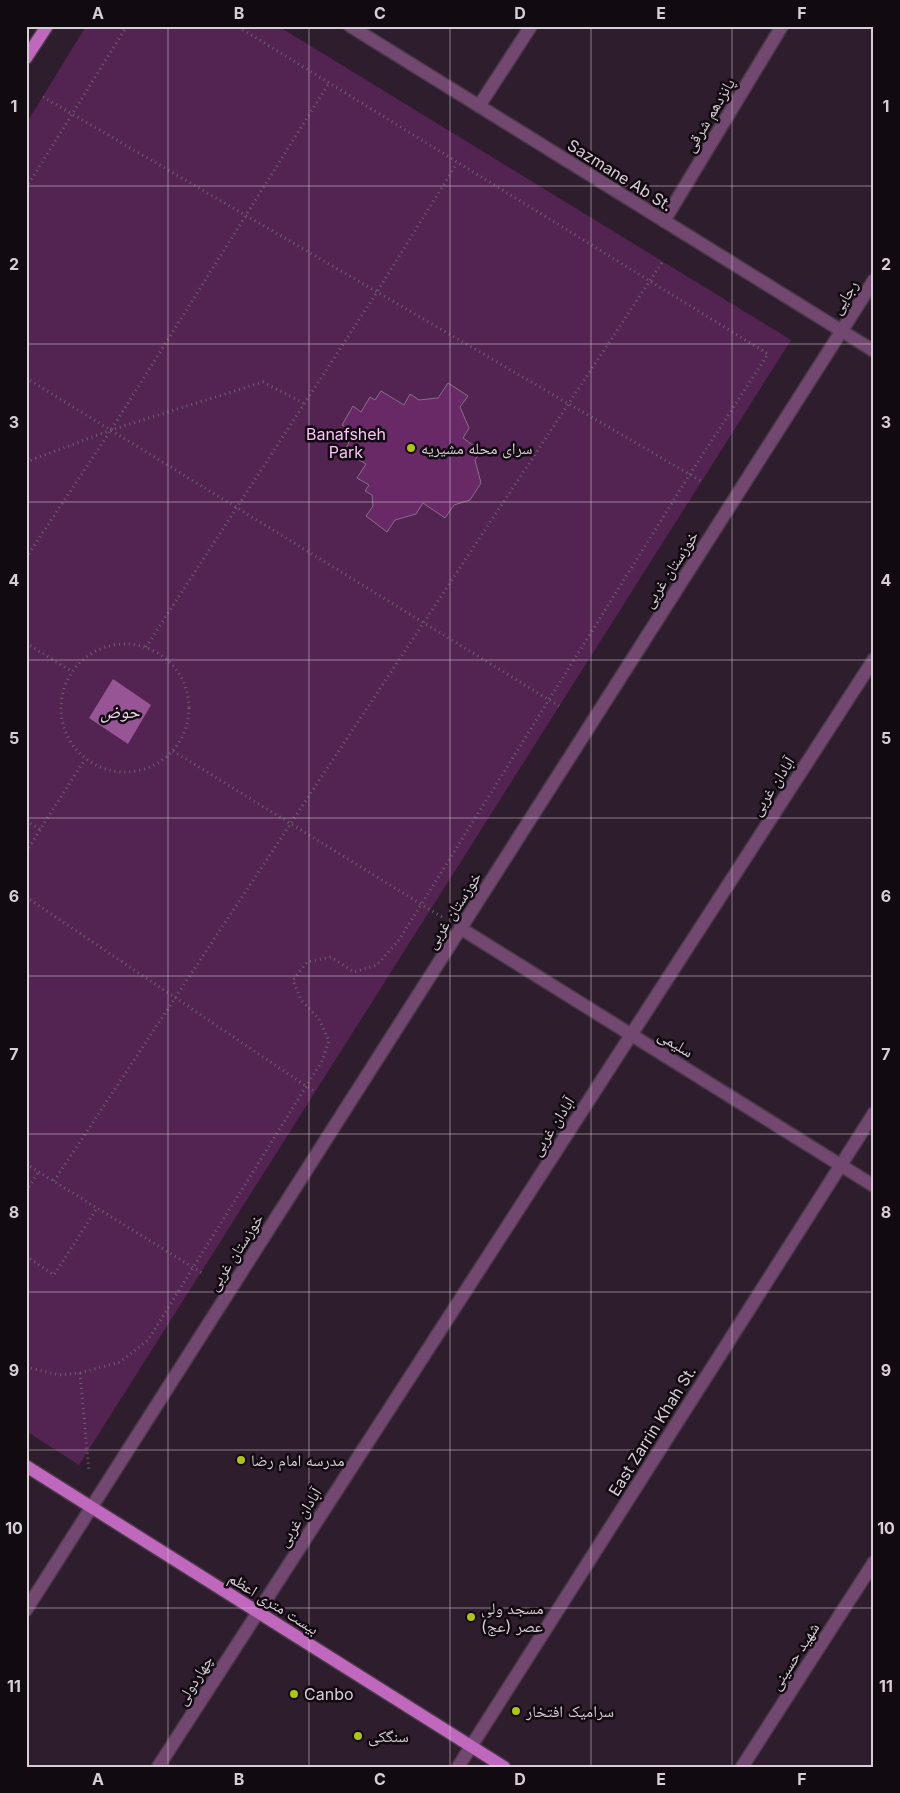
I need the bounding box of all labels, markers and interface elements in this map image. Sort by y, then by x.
text: A [92,3,104,23]
text: B [234,3,244,23]
text: C [374,3,386,23]
text: D [514,3,526,23]
text: E [656,3,666,23]
text: F [797,3,807,23]
street label: پانزدهم شرقی [679,74,740,156]
text: 1 [11,96,17,116]
text: 1 [883,96,889,116]
street label: Sazmane Ab St. [564,135,676,215]
text: 2 [9,254,19,274]
text: 2 [881,254,891,274]
street label: رجایی [826,276,863,318]
text: 3 [9,412,19,432]
text: 3 [881,412,891,432]
park label: Banafsheh Park [306,424,386,462]
place label: سرای محله مشیریه [421,438,533,459]
marker: سرای محله مشیریه [405,442,417,454]
street label: خوزستان غربی [638,527,703,612]
text: 4 [9,570,20,590]
text: 4 [881,570,892,590]
water label: حوض [100,701,140,723]
text: 5 [9,728,19,748]
text: 5 [881,728,891,748]
street label: آبادان غربی [745,752,800,820]
street label: خوزستان غربی [421,868,486,953]
text: 6 [9,886,19,906]
text: 6 [881,886,891,906]
street label: سلیمی [654,1025,697,1062]
text: 7 [9,1044,19,1064]
text: 7 [881,1044,891,1064]
street label: آبادان غربی [525,1092,580,1160]
text: 8 [9,1202,19,1222]
text: 8 [881,1202,891,1222]
street label: خوزستان غربی [203,1210,268,1295]
text: 9 [9,1360,19,1380]
text: 9 [881,1360,891,1380]
street label: East Zarrin Khah St. [604,1362,700,1500]
place label: مدرسه امام رضا [251,1450,345,1471]
marker: مدرسه امام رضا [235,1454,247,1466]
street label: آبادان غربی [272,1483,327,1551]
text: 10 [5,1518,23,1538]
text: 10 [877,1518,895,1538]
street label: بیست متری اعظم [225,1567,323,1640]
place label: مسجد ولی عصر (عج) [481,1598,544,1637]
marker: مسجد ولی عصر (عج) [465,1611,477,1623]
street label: شهید حسینی [765,1618,824,1694]
street label: چهاردولی [171,1651,218,1709]
text: 11 [7,1676,21,1696]
text: 11 [879,1676,893,1696]
place label: Canbo [304,1684,354,1704]
marker: Canbo [288,1688,300,1700]
place label: سرامیک افتخار [525,1701,614,1721]
marker: سرامیک افتخار [510,1705,522,1717]
place label: سنگکی [368,1726,409,1747]
marker: سنگکی [352,1730,364,1742]
text: A [92,1769,104,1789]
text: B [234,1769,244,1789]
text: C [374,1769,386,1789]
text: D [514,1769,526,1789]
text: E [656,1769,666,1789]
text: F [797,1769,807,1789]

